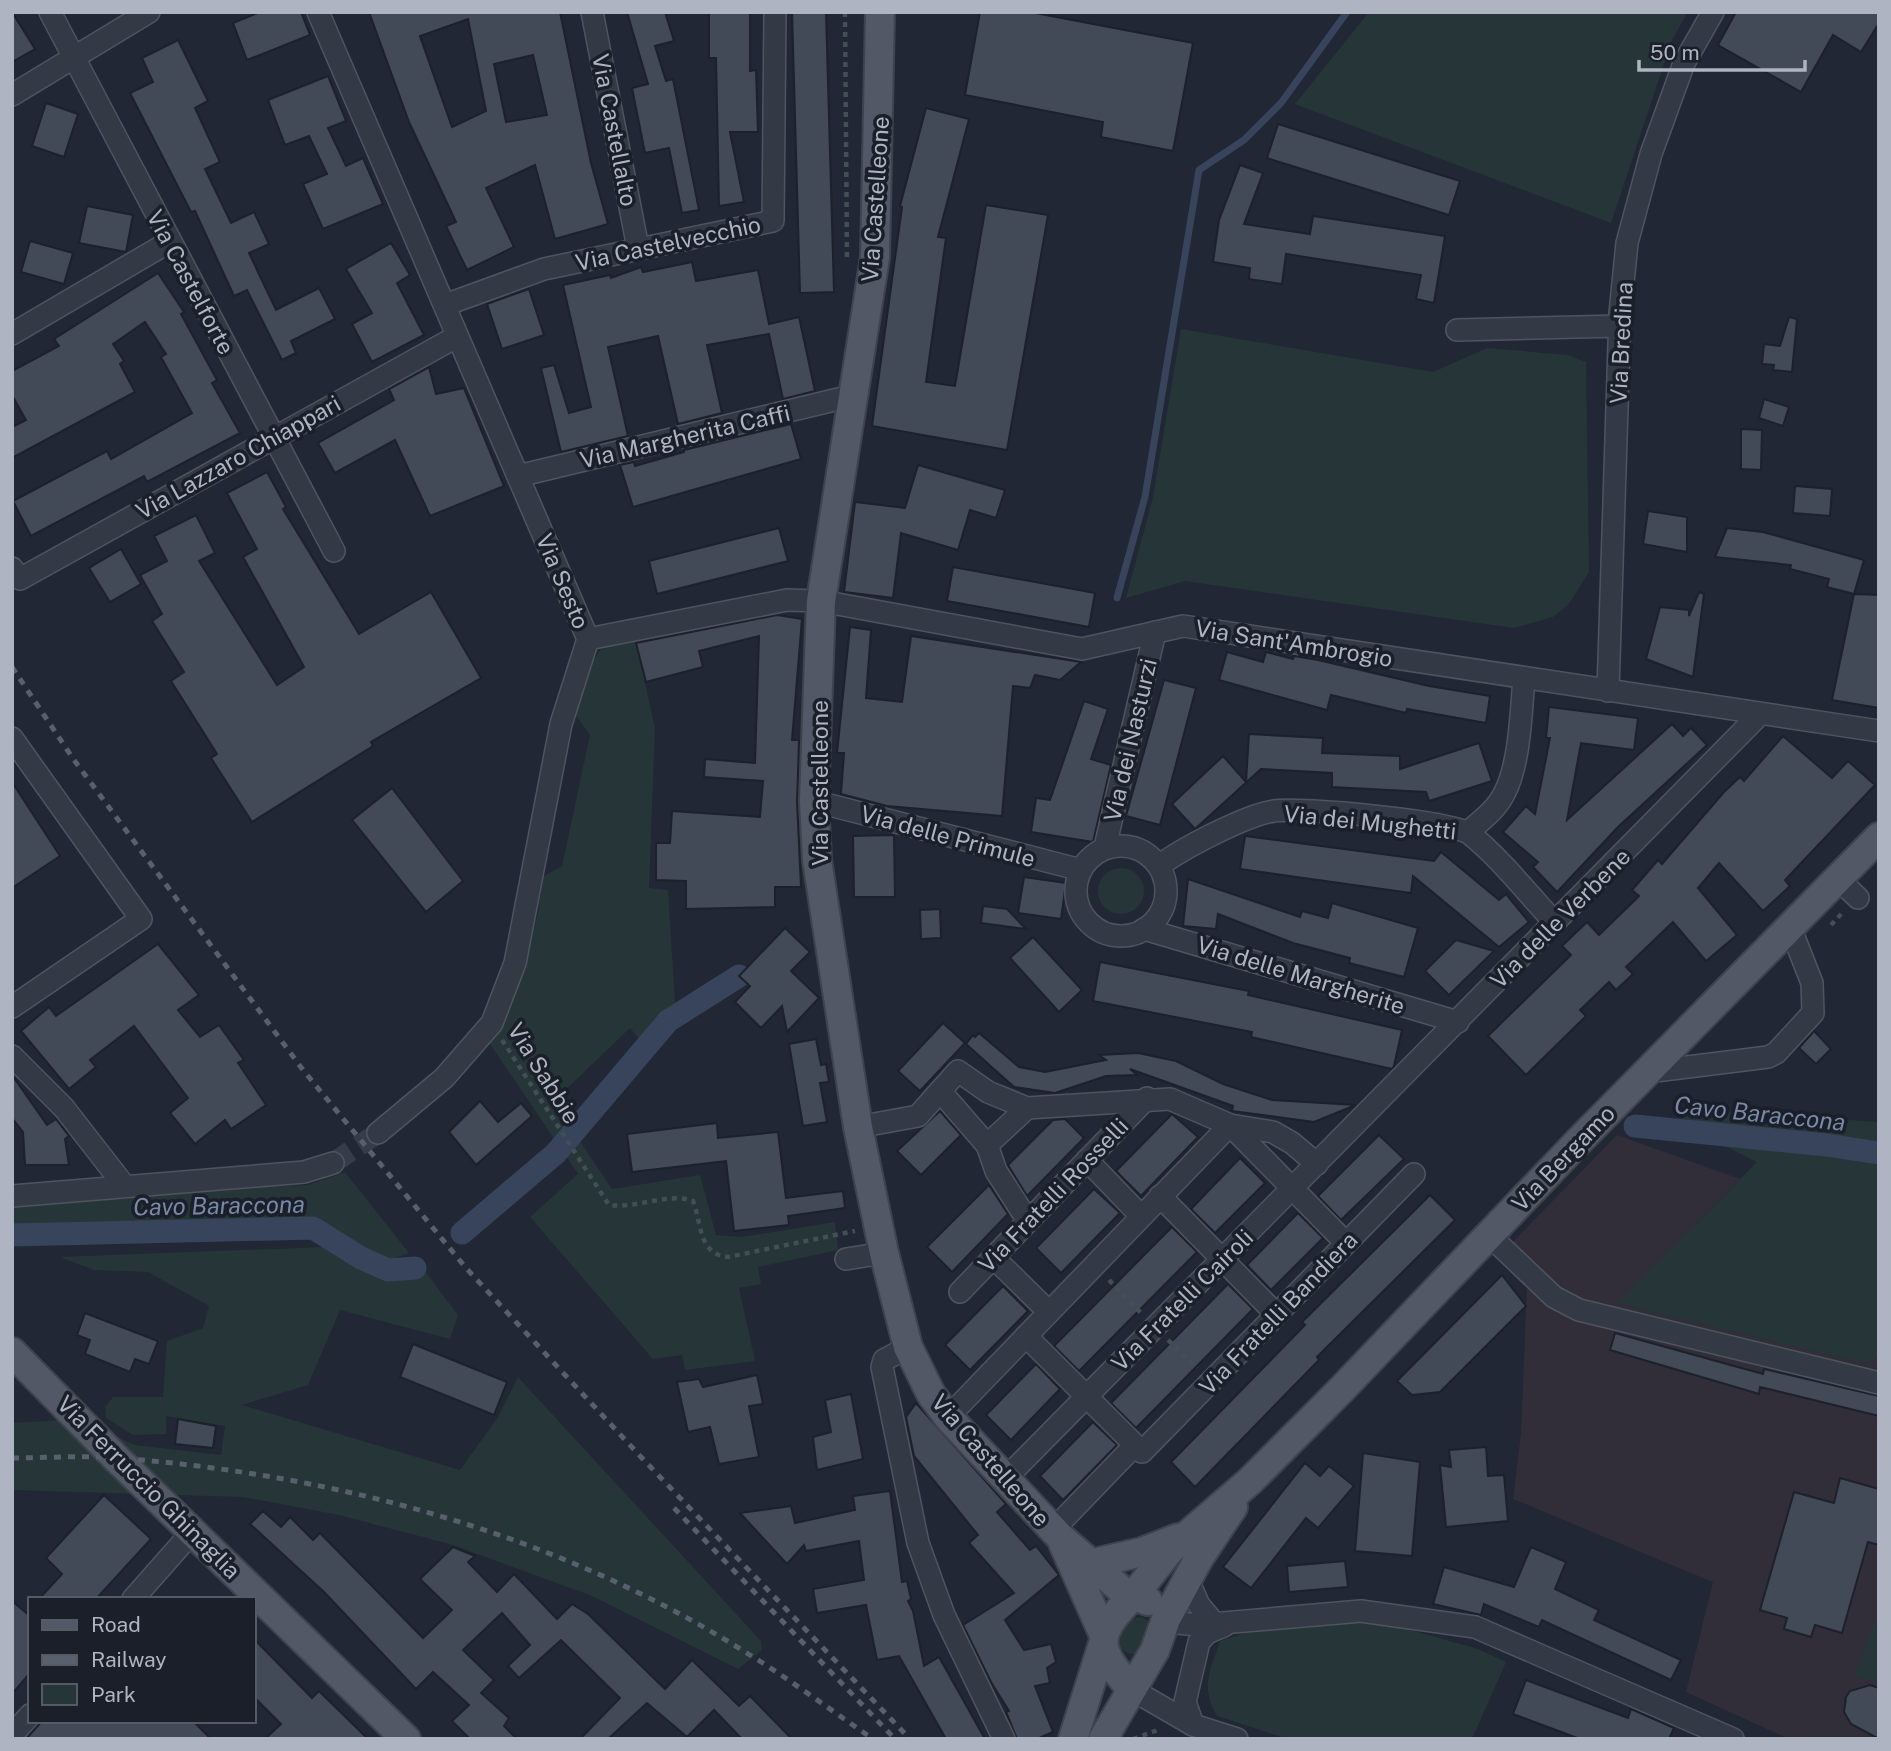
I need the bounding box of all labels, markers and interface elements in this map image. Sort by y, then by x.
scale bar [1639,28,1805,72]
text: 50 m [1650,40,1700,65]
street label: Via Castellalto [587,51,643,209]
street label: Via Castelleone [856,115,894,283]
street label: Via Castelforte [142,205,240,359]
street label: Via Castelvecchio [573,210,763,276]
street label: Via Bredina [1604,281,1638,405]
street label: Via Lazzaro Chiappari [131,390,345,524]
street label: Via Margherita Caffi [577,399,793,473]
street label: Via Sesto [531,529,595,633]
street label: Via Sant'Ambrogio [1194,614,1394,672]
street label: Via dei Nasturzi [1098,656,1162,824]
street label: Via Castelleone [806,700,833,866]
street label: Via delle Primule [858,800,1038,872]
street label: Via dei Mughetti [1282,800,1458,844]
street label: Via delle Verbene [1485,843,1635,993]
street label: Via delle Margherite [1194,931,1408,1019]
street label: Via Sabbie [502,1018,586,1128]
water label: Cavo Baraccona [1673,1090,1847,1136]
street label: Via Bergamo [1506,1100,1620,1216]
street label: Via Fratelli Rosselli [972,1112,1134,1278]
water label: Cavo Baraccona [133,1190,305,1220]
street label: Via Fratelli Cairoli [1106,1224,1258,1376]
street label: Via Fratelli Bandiera [1193,1226,1363,1400]
street label: Via Castelleone [926,1388,1056,1532]
street label: Via Ferruccio Ghinaglia [52,1390,246,1584]
legend [28,1597,256,1723]
text: Road [91,1612,141,1637]
text: Railway [91,1647,167,1672]
text: Park [91,1682,136,1707]

